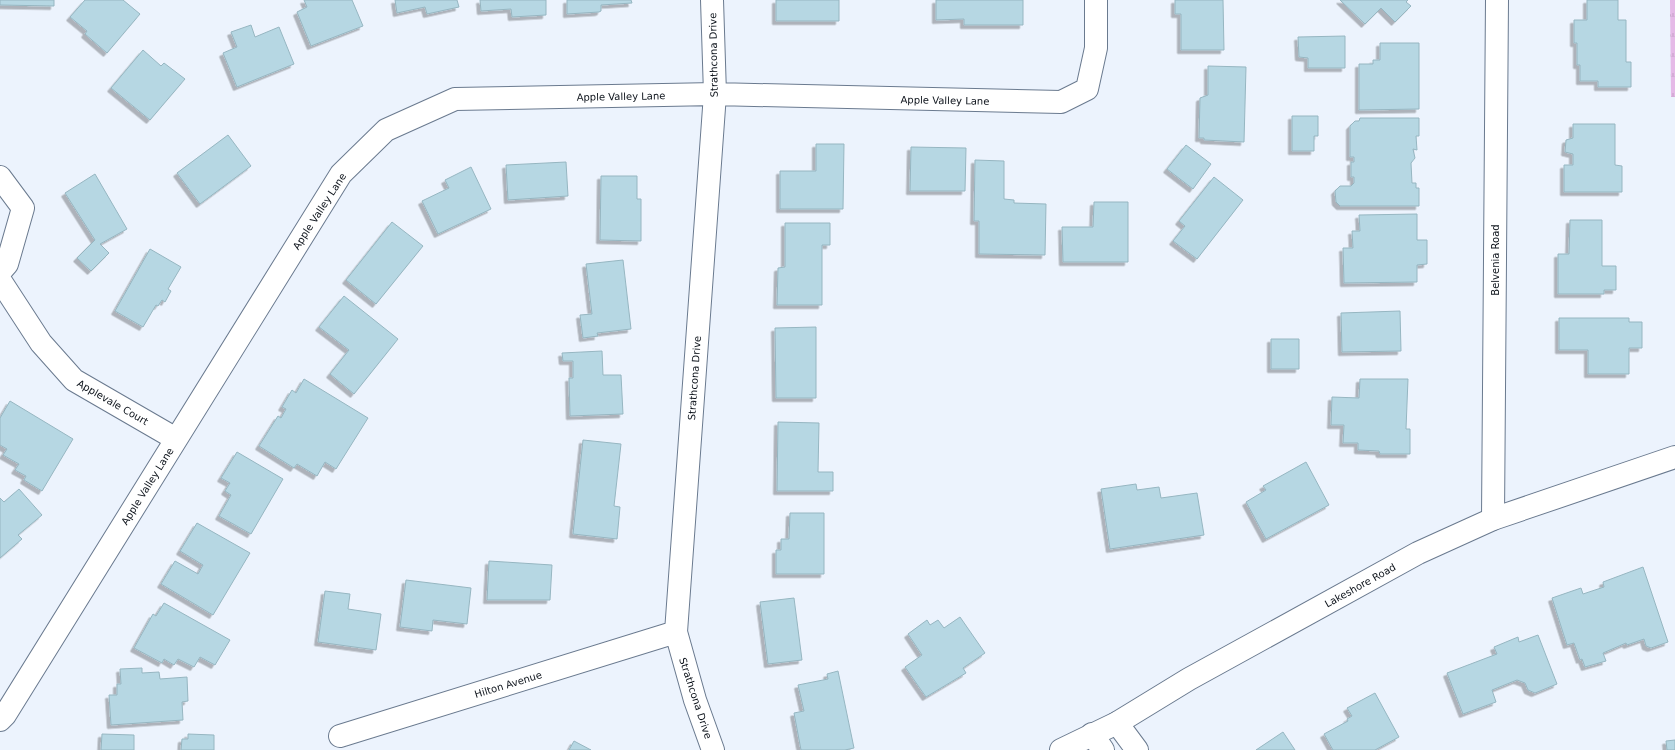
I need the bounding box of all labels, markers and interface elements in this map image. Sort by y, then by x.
street label: Strathcona Drive [707,13,720,97]
street label: Apple Valley Lane [576,90,666,103]
street label: Apple Valley Lane [900,94,990,107]
street label: Apple Valley Lane [291,171,348,252]
street label: Belvenia Road [1490,224,1501,296]
street label: Strathcona Drive [686,335,703,421]
street label: Applevale Court [75,378,150,427]
street label: Apple Valley Lane [119,446,176,527]
street label: Lakeshore Road [1323,561,1398,609]
street label: Strathcona Drive [677,656,714,740]
street label: Hilton Avenue [473,669,543,700]

